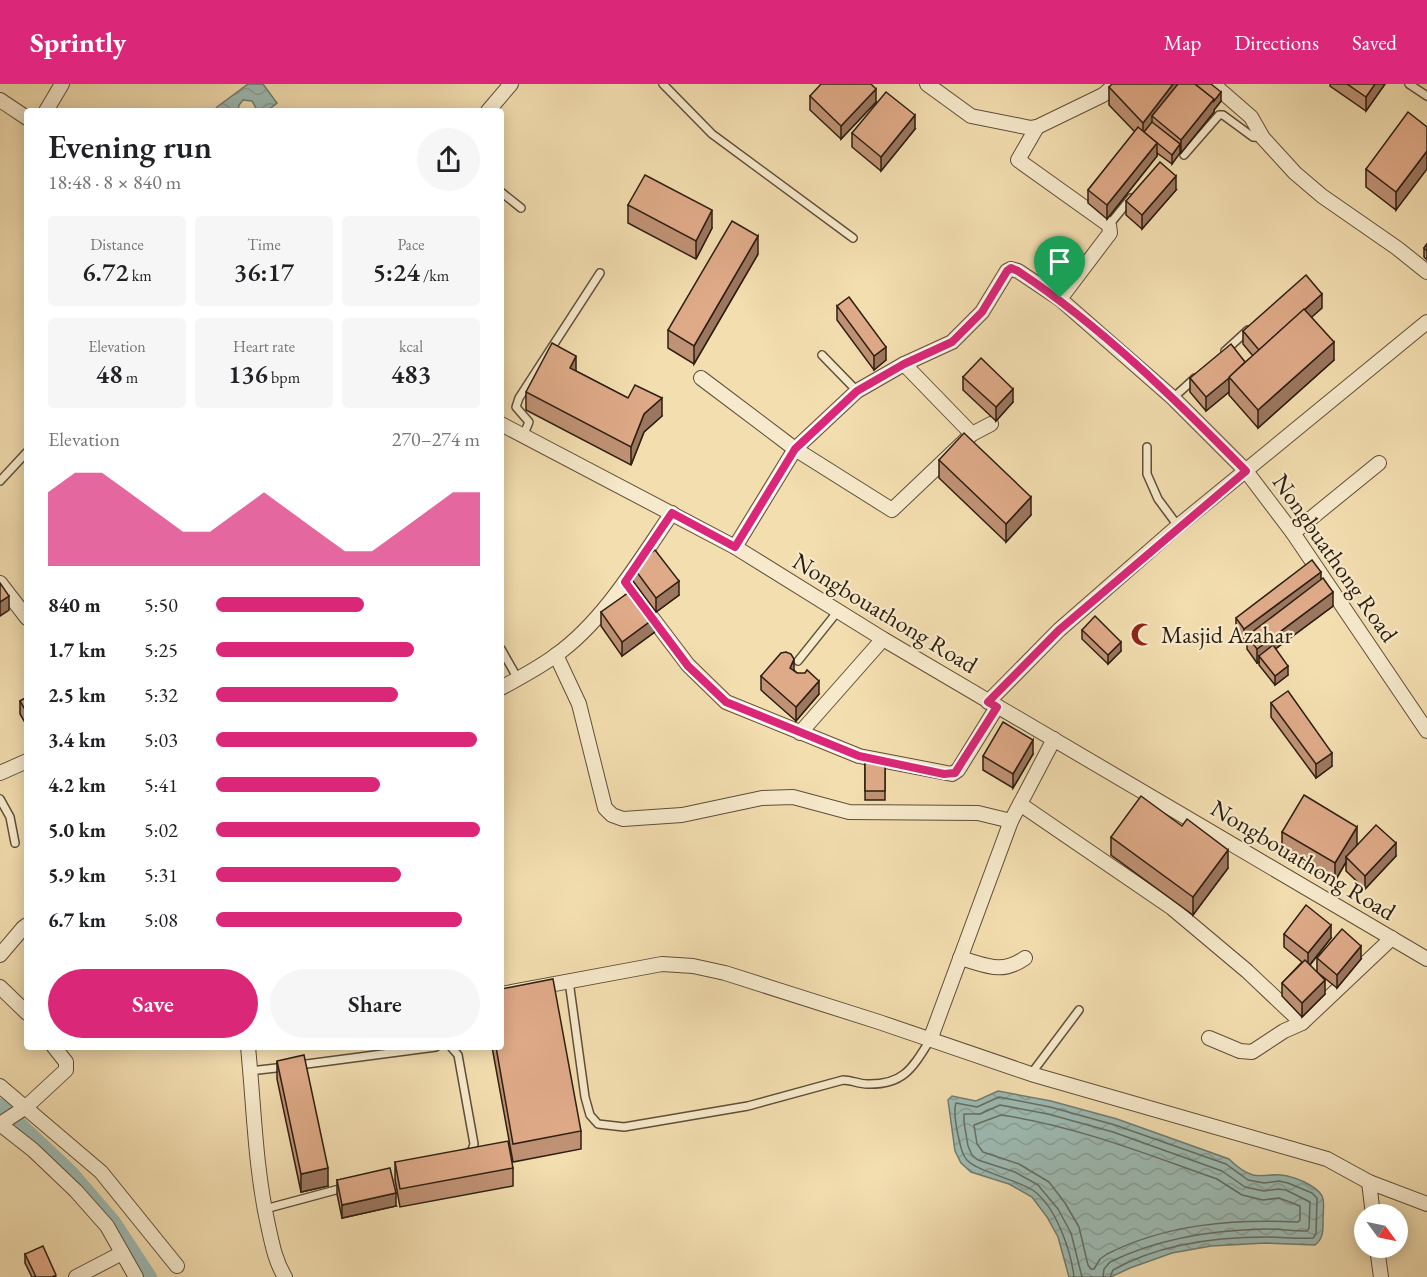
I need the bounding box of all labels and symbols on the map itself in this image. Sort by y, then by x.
pin [1034,236,1085,298]
street label: Nongbuathong Road [1266,468,1406,649]
street label: Nongbouathong Road [787,545,984,680]
place label: Masjid Azahar [1161,619,1292,650]
mosque icon: Masjid Azahar [1130,622,1156,648]
street label: Nongbouathong Road [1205,792,1402,927]
north arrow [1354,1204,1408,1258]

